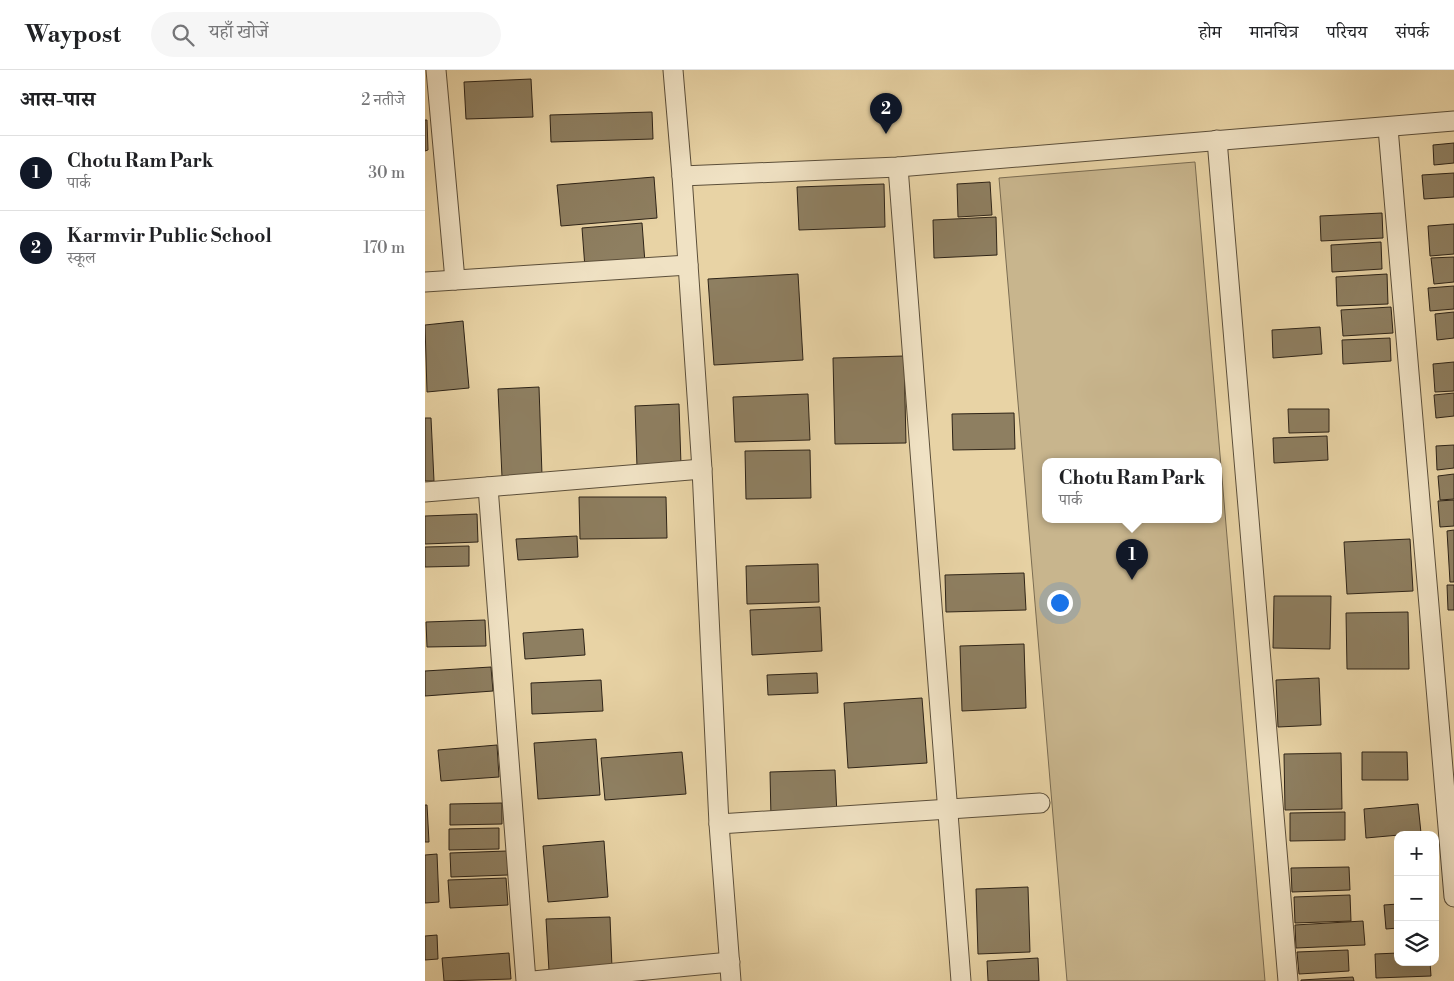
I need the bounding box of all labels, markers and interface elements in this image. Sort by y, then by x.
search box [151,12,501,57]
text: Waypost [25,20,121,50]
text: यहाँ खोजें [209,20,269,44]
icon: search [169,21,197,49]
text: होम [1199,21,1222,44]
text: मानचित्र [1250,21,1298,44]
text: परिचय [1326,21,1367,44]
text: संपर्क [1395,21,1429,44]
text: आस-पास [20,87,95,113]
text: 2 नतीजे [361,90,405,110]
pin: 2 [870,93,902,134]
text: Chotu Ram Park [67,149,214,173]
text: 1 [32,163,40,183]
text: 30 m [368,163,405,183]
text: पार्क [67,173,91,193]
text: Karmvir Public School [67,224,272,248]
text: 2 [31,238,41,258]
text: 170 m [363,238,405,258]
text: स्कूल [67,248,96,268]
popup [1042,458,1222,523]
text: Chotu Ram Park [1059,466,1205,490]
text: पार्क [1059,490,1082,510]
pin: 1 [1116,539,1148,580]
your location [1047,590,1073,616]
map controls [1394,831,1439,966]
button: + [1394,831,1439,876]
button: − [1394,876,1439,921]
button: layers [1394,921,1439,966]

